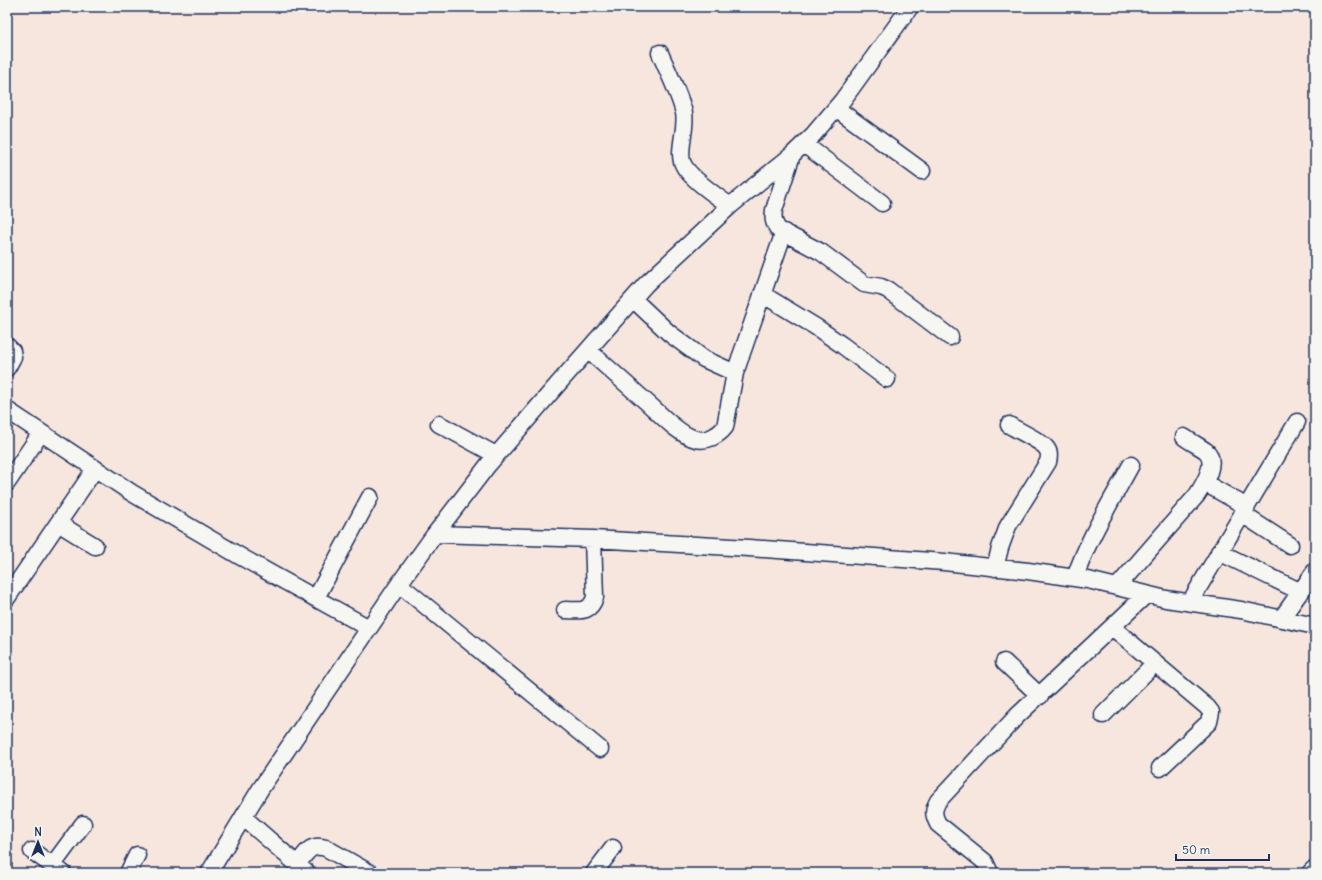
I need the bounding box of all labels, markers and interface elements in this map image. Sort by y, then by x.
north arrow [18,822,58,862]
text: N [34,825,42,839]
scale bar [1176,836,1269,862]
text: 50 m [1182,842,1211,857]

